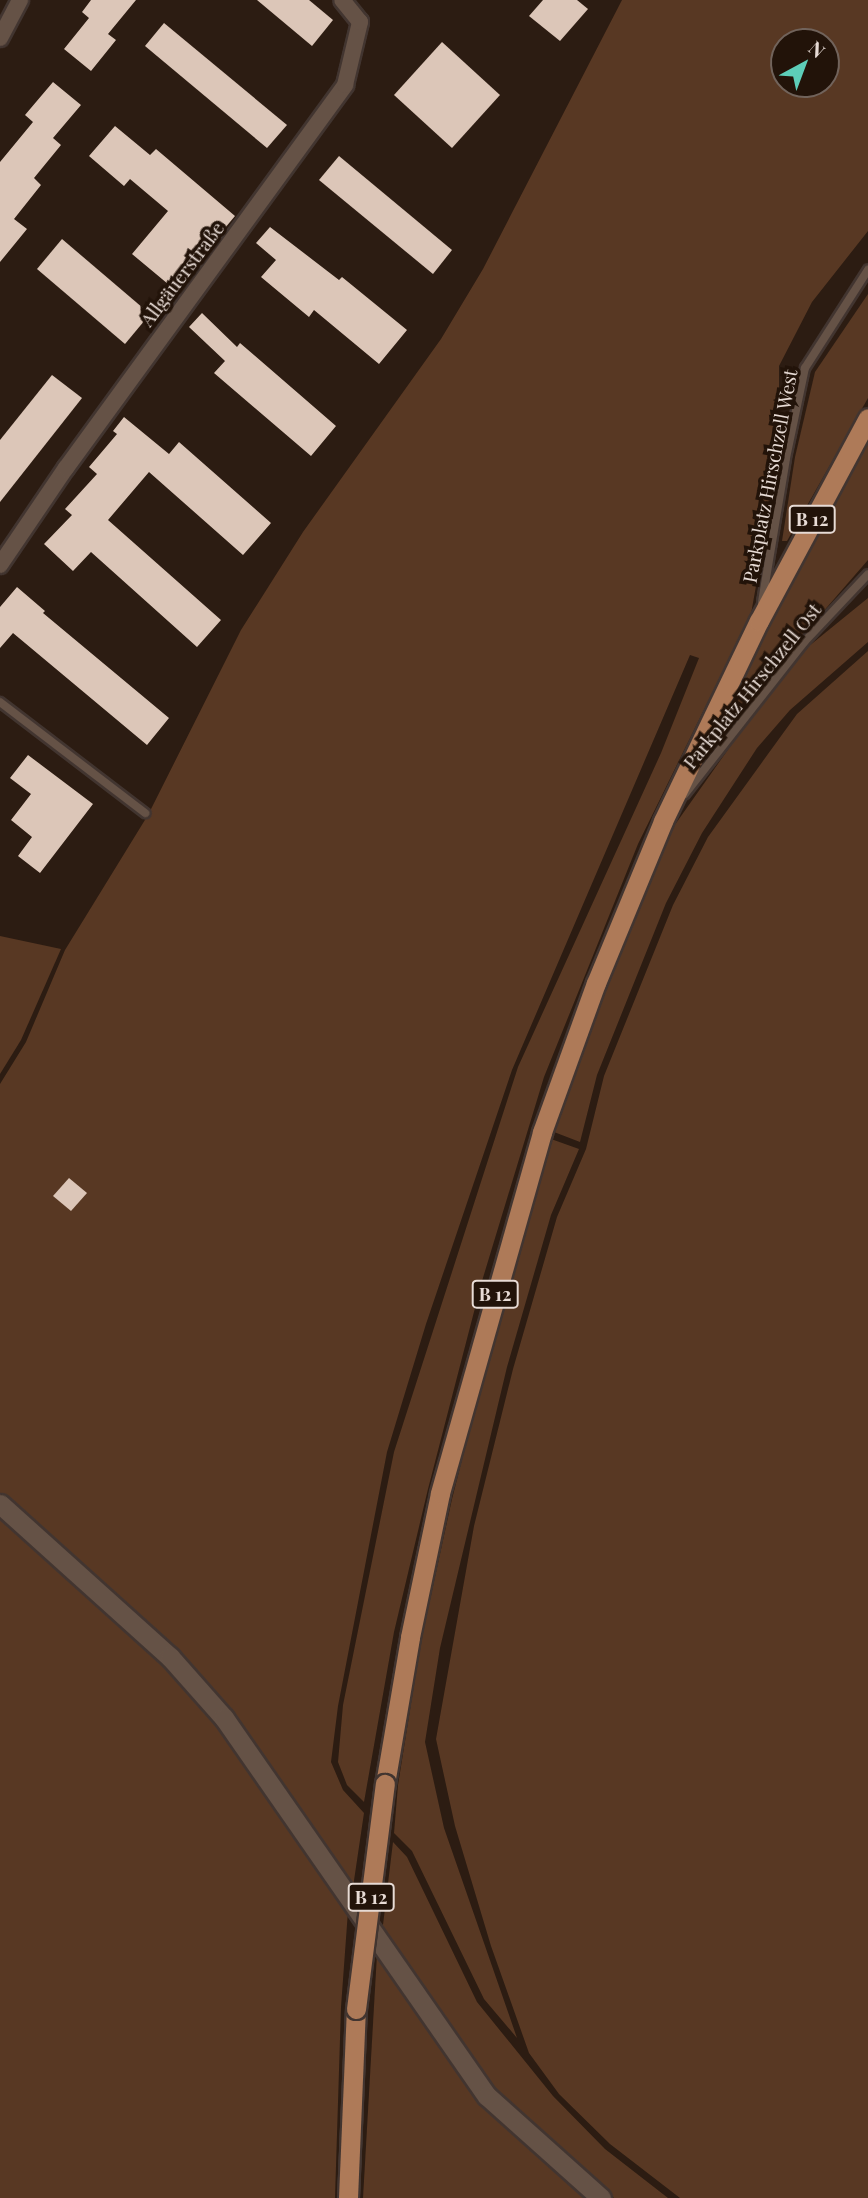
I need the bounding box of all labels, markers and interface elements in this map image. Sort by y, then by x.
north arrow [770,28,840,98]
text: N [804,34,831,63]
street label: Allgäuerstraße [135,217,229,331]
street label: Parkplatz Hirschzell West [738,367,802,585]
road number: B 12 [788,504,836,534]
street label: Parkplatz Hirschzell Ost [678,599,826,773]
road number: B 12 [470,1280,520,1308]
road number: B 12 [346,1882,396,1912]

